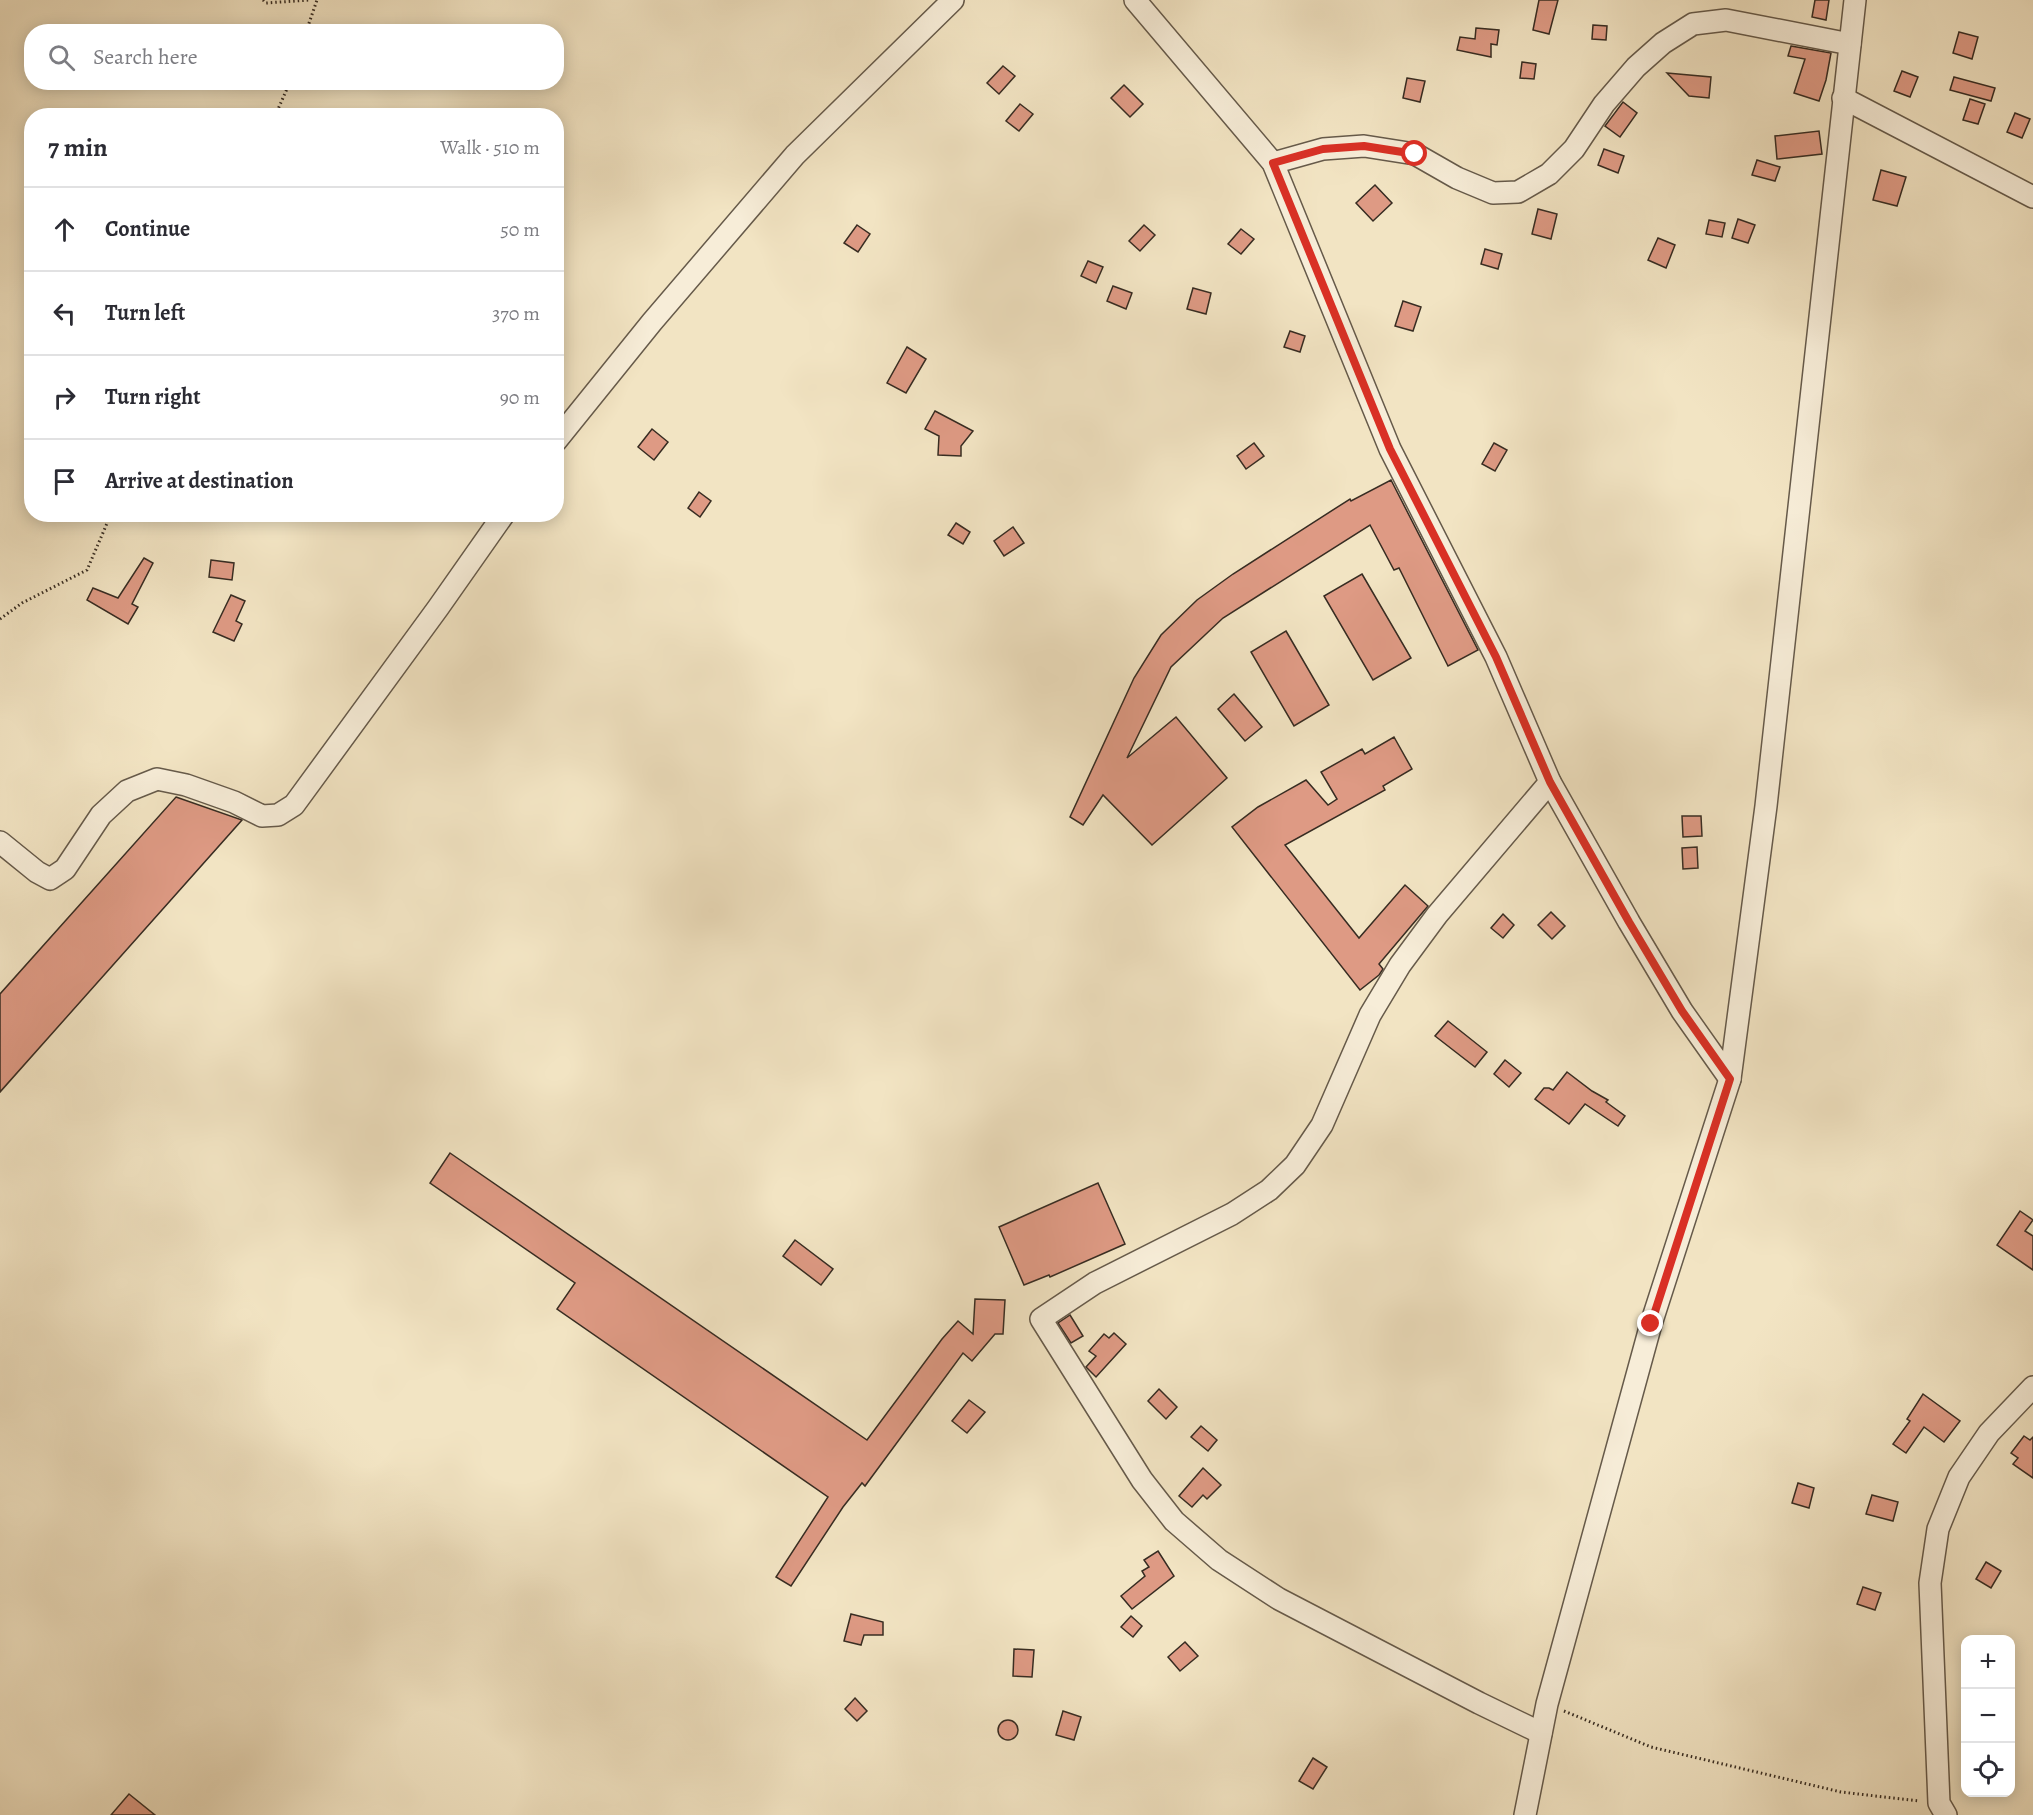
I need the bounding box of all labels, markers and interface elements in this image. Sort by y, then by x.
search box [24,24,564,90]
icon: search [45,41,78,74]
text: Search here [93,42,198,72]
text: 7 min [48,130,108,165]
text: Walk · 510 m [440,134,540,161]
route start [1401,140,1427,166]
icon: ahead [48,213,81,246]
text: Continue [105,214,190,244]
text: 50 m [500,216,540,243]
icon: left [48,297,81,330]
text: Turn left [105,298,185,328]
text: 370 m [492,300,540,327]
icon: right [48,381,81,414]
text: Turn right [105,382,201,412]
text: 90 m [500,384,540,411]
icon: arrive [48,465,81,498]
text: Arrive at destination [105,466,294,496]
route end [1637,1310,1663,1336]
map controls [1961,1635,2015,1797]
button: + [1961,1635,2015,1689]
button: − [1961,1689,2015,1743]
button: locate [1961,1743,2015,1797]

